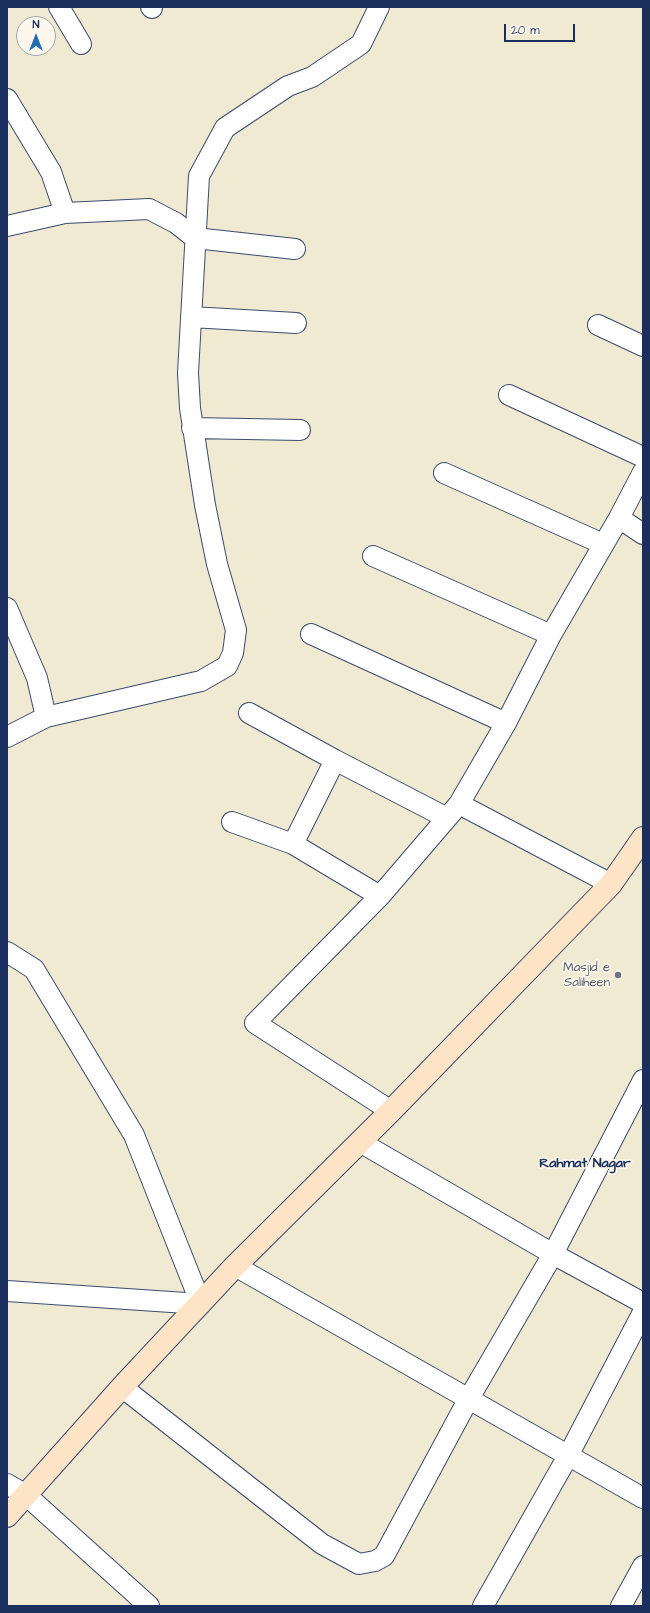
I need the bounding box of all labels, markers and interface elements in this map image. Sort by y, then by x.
north arrow [16,16,56,56]
scale bar [506,16,577,42]
text: N [33,17,39,32]
text: 20 m [511,22,540,39]
place label: Masjid e Saliheen [563,960,610,991]
marker: Masjid e Saliheen [613,970,623,980]
district label: Rahmat Nagar [539,1156,631,1172]

